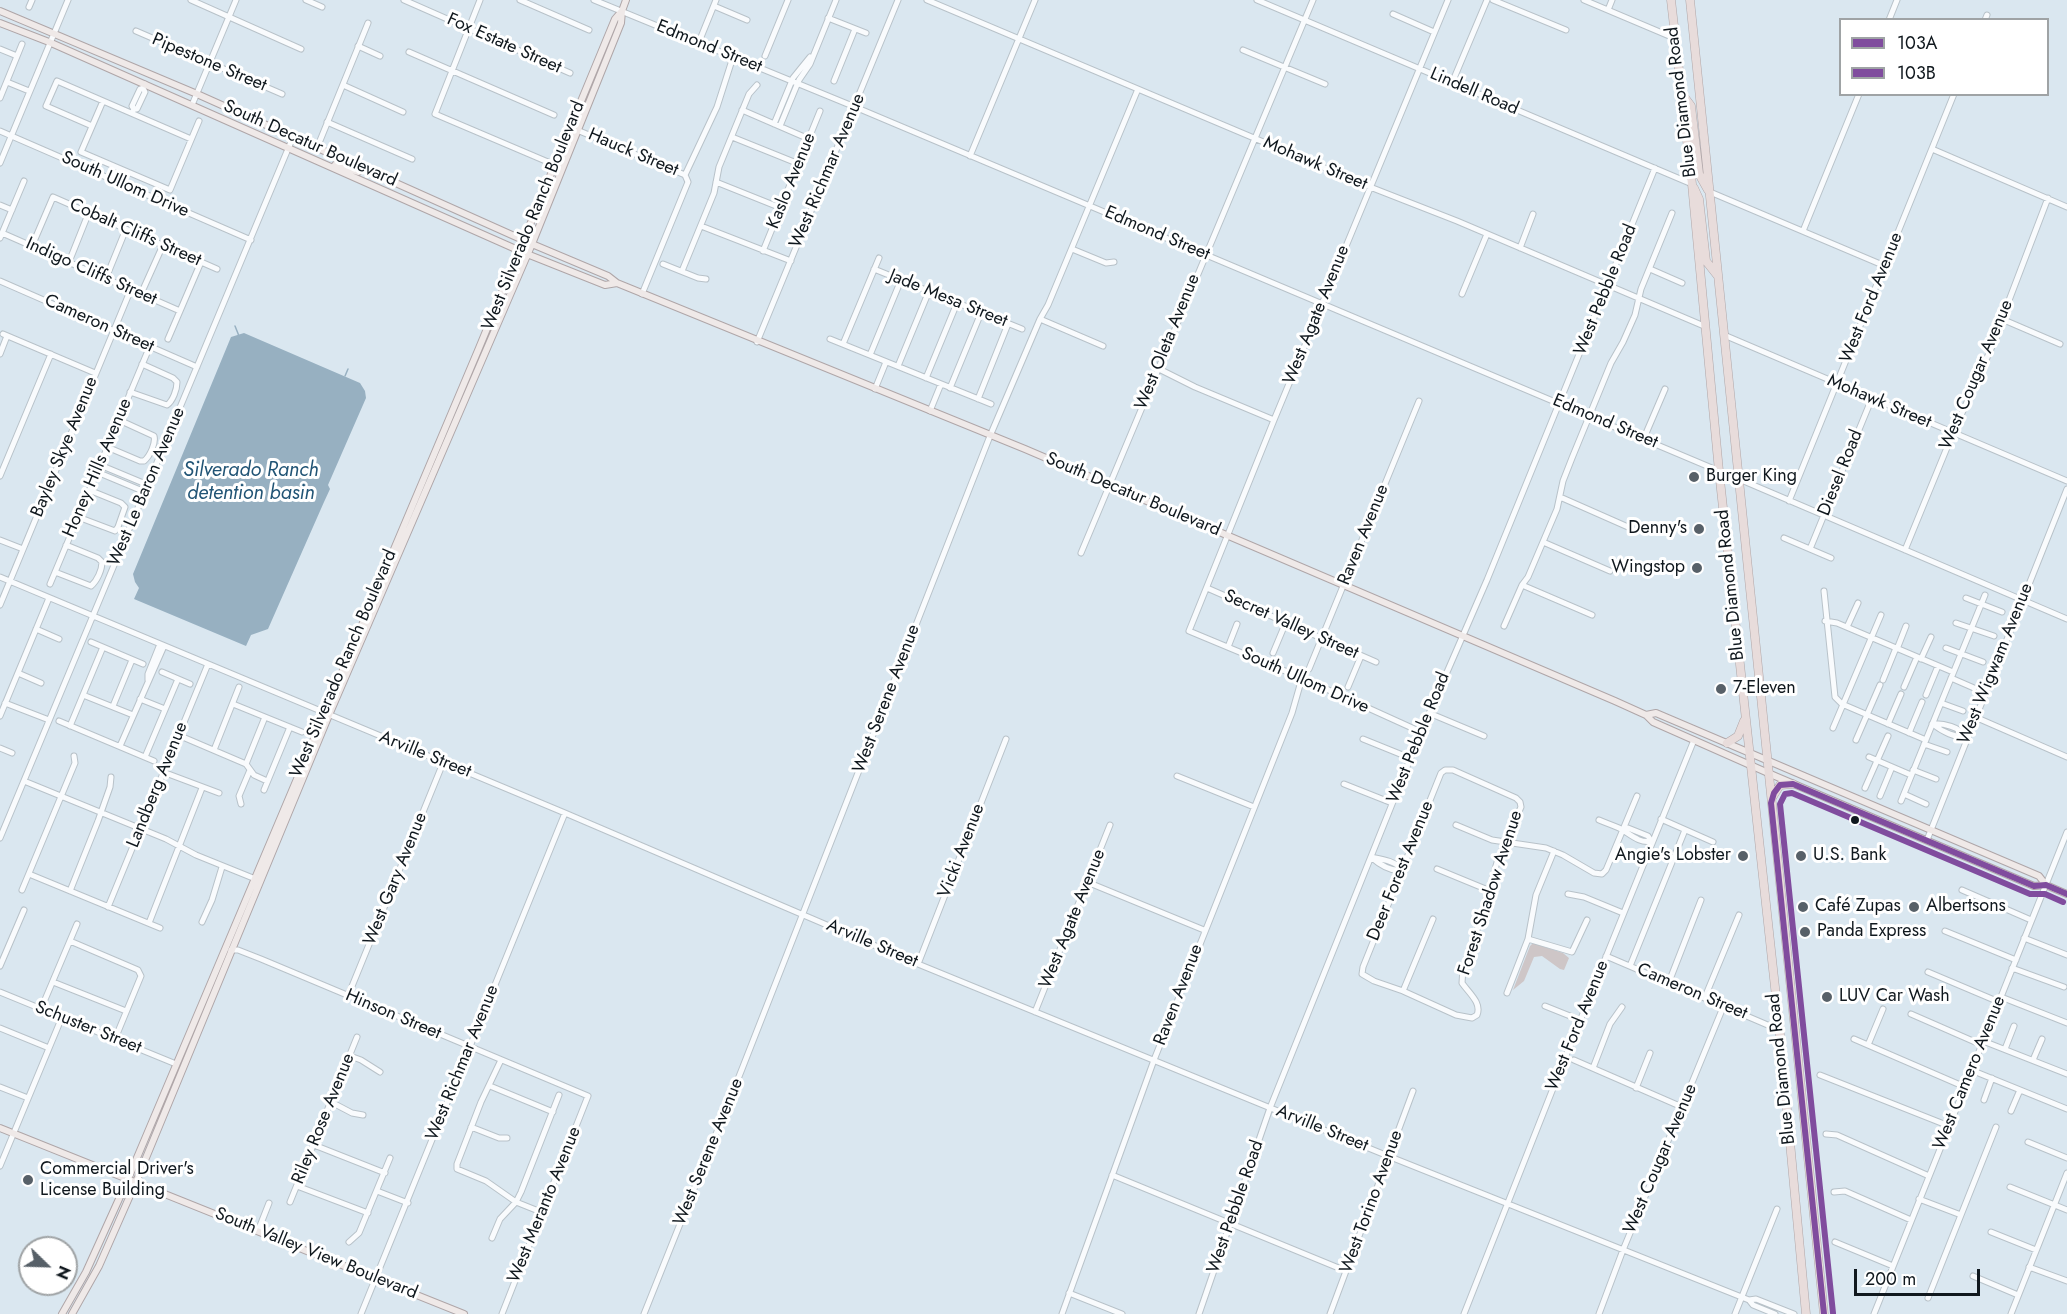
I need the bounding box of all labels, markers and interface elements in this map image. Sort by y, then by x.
street label: Fox Estate Street [443,9,565,79]
street label: Edmond Street [653,16,765,78]
legend [1839,18,2049,96]
street label: Blue Diamond Road [1662,25,1702,179]
street label: Pipestone Street [148,29,270,97]
text: 103A [1897,30,1937,56]
text: 103B [1897,60,1936,86]
street label: Lindell Road [1426,64,1522,120]
street label: West Richmar Avenue [786,90,870,252]
street label: South Decatur Boulevard [220,96,400,192]
street label: West Silverado Ranch Boulevard [478,98,590,334]
street label: Hauck Street [585,124,681,182]
street label: Kaslo Avenue [763,130,821,232]
street label: Mohawk Street [1260,132,1370,196]
street label: South Ullom Drive [58,147,192,223]
street label: Cobalt Cliffs Street [66,194,204,272]
street label: Edmond Street [1101,202,1213,266]
street label: West Pebble Road [1570,221,1642,359]
street label: West Ford Avenue [1836,230,1908,366]
street label: Indigo Cliffs Street [22,233,160,311]
street label: West Agate Avenue [1279,242,1355,388]
street label: Jade Mesa Street [886,265,1010,333]
street label: West Oleta Avenue [1131,271,1205,413]
street label: Cameron Street [41,290,157,358]
street label: West Cougar Avenue [1936,297,2018,453]
street label: Mohawk Street [1824,370,1934,434]
street label: Bayley Skye Avenue [27,374,103,520]
street label: Edmond Street [1549,390,1661,454]
street label: Honey Hills Avenue [59,395,137,541]
street label: West Le Baron Avenue [104,404,190,570]
street label: Diesel Road [1814,427,1868,519]
street label: South Decatur Boulevard [1042,448,1224,542]
water label: Silverado Ranch detention basin [183,459,319,506]
place label: Burger King [1706,466,1797,488]
marker: Burger King [1687,470,1701,484]
street label: Raven Avenue [1334,482,1394,588]
street label: Blue Diamond Road [1712,508,1750,662]
place label: Denny's [1628,518,1687,540]
marker: Denny's [1692,522,1706,536]
street label: West Silverado Ranch Boulevard [286,547,402,781]
place label: Wingstop [1611,557,1685,579]
marker: Wingstop [1690,561,1704,575]
street label: West Wigwam Avenue [1954,580,2038,748]
street label: Secret Valley Street [1220,586,1362,664]
street label: West Serene Avenue [849,622,925,776]
street label: South Ullom Drive [1238,643,1372,719]
street label: West Pebble Road [1383,669,1455,807]
place label: 7-Eleven [1733,678,1796,700]
marker: 7-Eleven [1714,682,1728,696]
street label: Landberg Avenue [123,719,193,851]
street label: Arville Street [376,727,474,783]
street label: Deer Forest Avenue [1363,798,1439,944]
street label: Vicki Avenue [934,801,990,901]
street label: Forest Shadow Avenue [1454,808,1528,978]
street label: West Gary Avenue [360,809,432,949]
unlabelled marker [1849,814,1861,826]
place label: Angie's Lobster [1615,845,1731,867]
place label: U.S. Bank [1813,845,1886,867]
street label: West Agate Avenue [1035,846,1111,992]
marker: Angie's Lobster [1736,849,1750,863]
marker: U.S. Bank [1794,849,1808,863]
place label: Café Zupas [1815,896,1901,918]
place label: Albertsons [1926,896,2006,918]
marker: Café Zupas [1796,900,1810,914]
marker: Albertsons [1907,900,1921,914]
street label: Arville Street [823,915,921,973]
place label: Panda Express [1817,921,1926,943]
marker: Panda Express [1798,925,1812,939]
street label: Raven Avenue [1150,941,1208,1049]
street label: West Ford Avenue [1542,958,1614,1094]
street label: Cameron Street [1634,959,1750,1025]
street label: West Richmar Avenue [422,982,504,1144]
street label: Hinson Street [342,985,444,1045]
place label: LUV Car Wash [1839,986,1950,1008]
marker: LUV Car Wash [1820,990,1834,1004]
street label: Blue Diamond Road [1763,992,1801,1146]
street label: West Camero Avenue [1929,993,2011,1153]
street label: Schuster Street [32,997,144,1059]
street label: Riley Rose Avenue [288,1050,360,1188]
street label: West Serene Avenue [670,1075,748,1229]
street label: West Cougar Avenue [1620,1081,1702,1237]
street label: Arville Street [1273,1101,1371,1157]
street label: West Meranto Avenue [504,1124,586,1286]
street label: West Torino Avenue [1336,1128,1408,1276]
street label: West Pebble Road [1203,1138,1269,1276]
place label: Commercial Driver's License Building [40,1159,194,1202]
marker: Commercial Driver's License Building [21,1173,35,1187]
street label: South Valley View Boulevard [212,1203,420,1305]
north arrow [18,1236,78,1296]
scale bar [1857,1257,1983,1295]
text: N [50,1262,76,1283]
text: 200 m [1865,1266,1916,1292]

